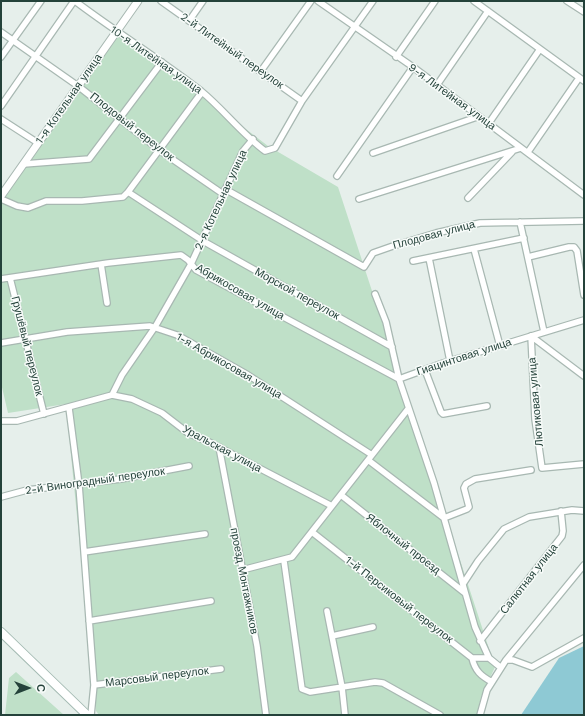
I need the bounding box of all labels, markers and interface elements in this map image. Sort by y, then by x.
street label: 2-й Литейный переулок [178,10,286,92]
street label: 10-я Литейная улица [108,23,204,97]
street label: 1-я Котельная улица [33,51,105,147]
street label: 9-я Литейная улица [406,61,498,133]
street label: Плодовый переулок [87,90,177,164]
street label: 2-я Котельная улица [192,148,250,252]
street label: Плодовая улица [391,218,477,252]
street label: Абрикосовая улица [193,261,287,323]
street label: Морской переулок [252,265,342,323]
street label: Грушёвый переулок [8,295,46,397]
street label: 1-я Абрикосовая улица [174,330,284,402]
street label: Гиацинтовая улица [415,335,513,379]
street label: Лютиковая улица [526,357,546,447]
street label: Уральская улица [180,423,264,475]
street label: 2-й Виноградный переулок [24,465,166,497]
street label: Яблочный проезд [363,511,443,577]
street label: проезд Монтажников [227,527,261,635]
street label: Салютная улица [497,541,561,617]
street label: 1-й Персиковый переулок [342,554,456,646]
street label: Марсовый переулок [105,664,209,690]
north arrow [8,668,48,708]
text: С [34,684,47,692]

